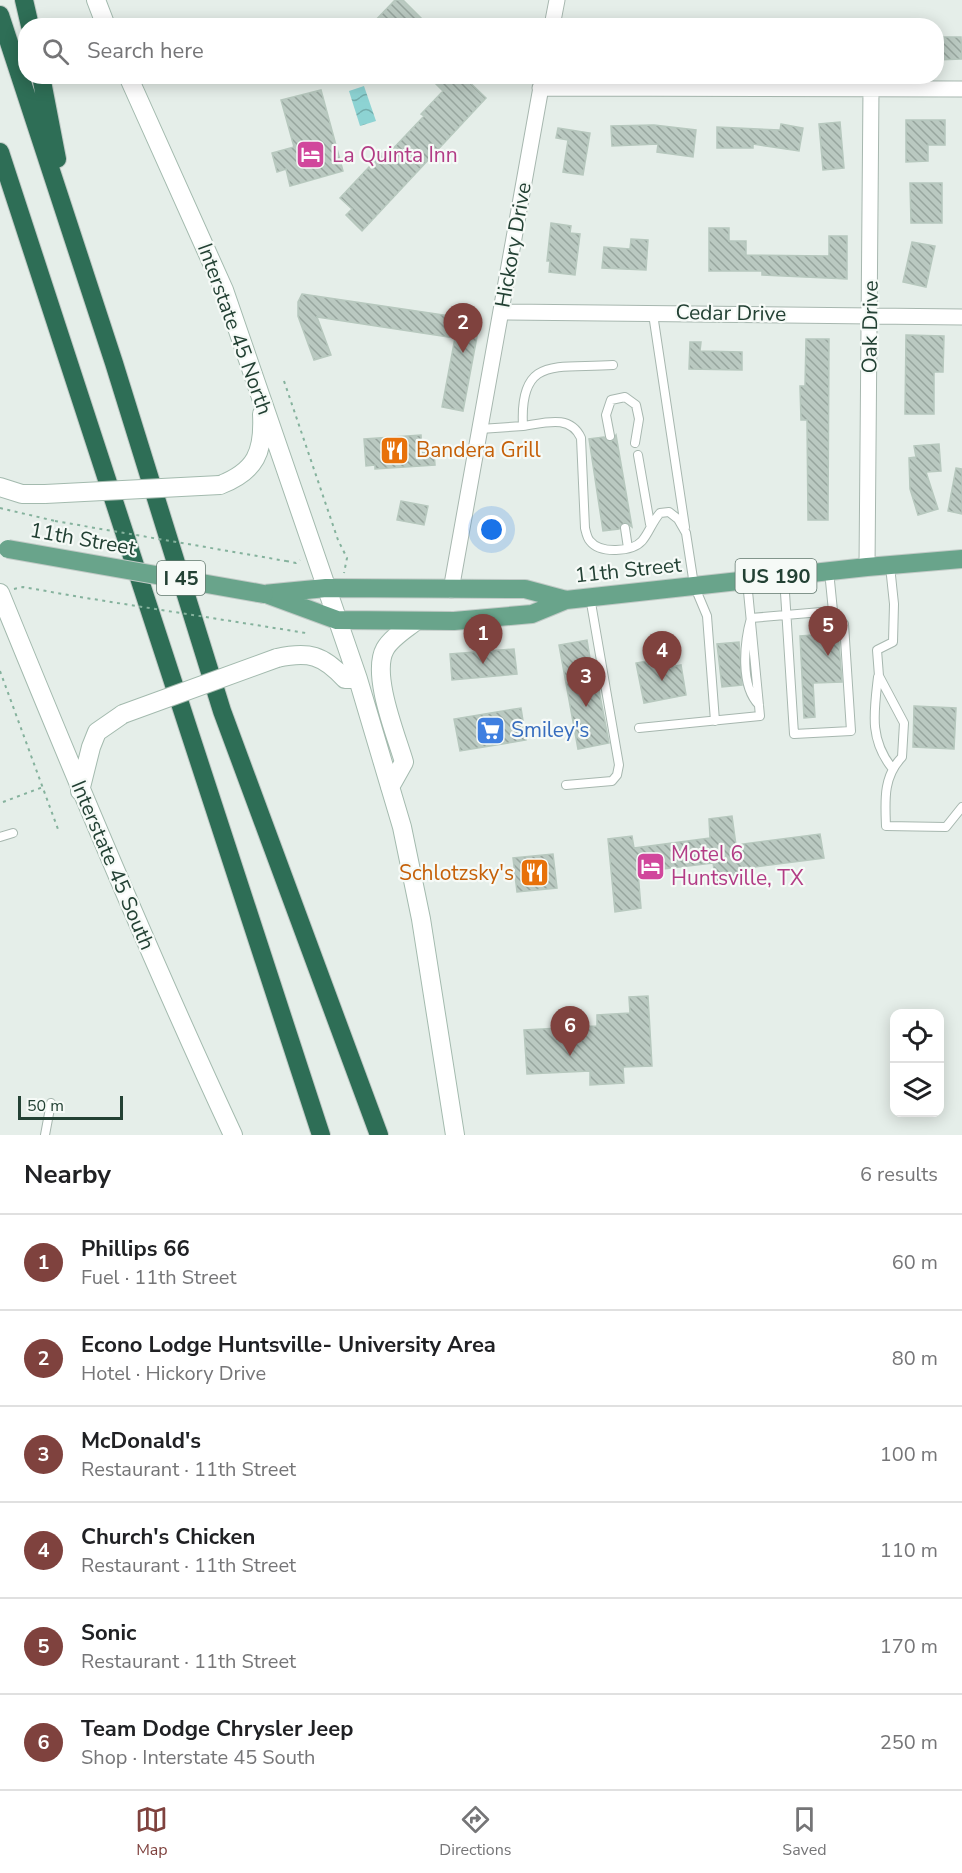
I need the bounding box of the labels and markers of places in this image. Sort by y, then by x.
hotel icon: La Quinta Inn [295,139,327,171]
place label: La Quinta Inn [332,141,458,169]
pin: 2 [444,304,482,353]
restaurant icon: Bandera Grill [379,434,411,466]
place label: Bandera Grill [416,436,541,464]
pin: 5 [808,606,848,656]
pin: 1 [464,614,502,664]
pin: 4 [642,632,682,681]
pin: 3 [566,658,606,707]
supermarket icon: Smiley's [474,714,506,746]
place label: Smiley's [511,716,589,744]
place label: Motel 6 Huntsville, TX [671,840,804,892]
hotel icon: Motel 6 Huntsville, TX [634,850,666,882]
restaurant icon: Schlotzsky's [519,857,551,889]
place label: Schlotzsky's [399,859,514,887]
pin: 6 [550,1006,590,1056]

